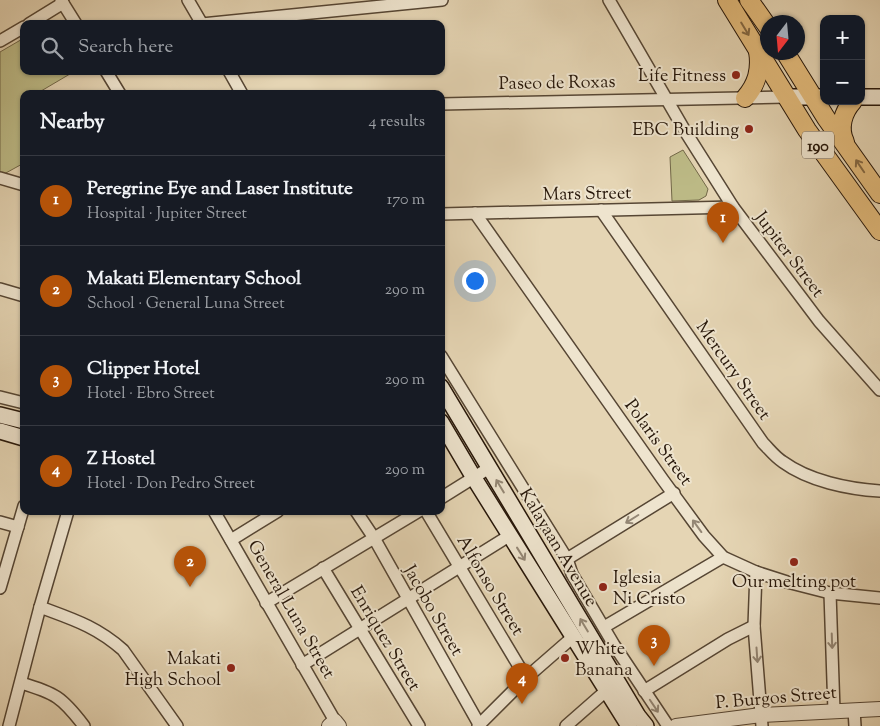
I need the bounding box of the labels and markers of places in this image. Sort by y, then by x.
place label: Life Fitness [638,64,726,90]
marker: Life Fitness [730,69,742,81]
place label: EBC Building [632,118,739,144]
marker: EBC Building [743,123,755,135]
pin: 1 [707,202,739,243]
pin: 2 [174,546,206,587]
marker: Our melting pot [788,556,800,568]
place label: Iglesia Ni Cristo [613,566,686,613]
place label: Our melting pot [732,570,856,596]
marker: Iglesia Ni Cristo [597,581,609,593]
pin: 3 [638,625,670,666]
place label: White Banana [575,637,633,684]
place label: Makati High School [125,647,221,694]
marker: White Banana [559,652,571,664]
marker: Makati High School [225,662,237,674]
pin: 4 [506,663,538,704]

